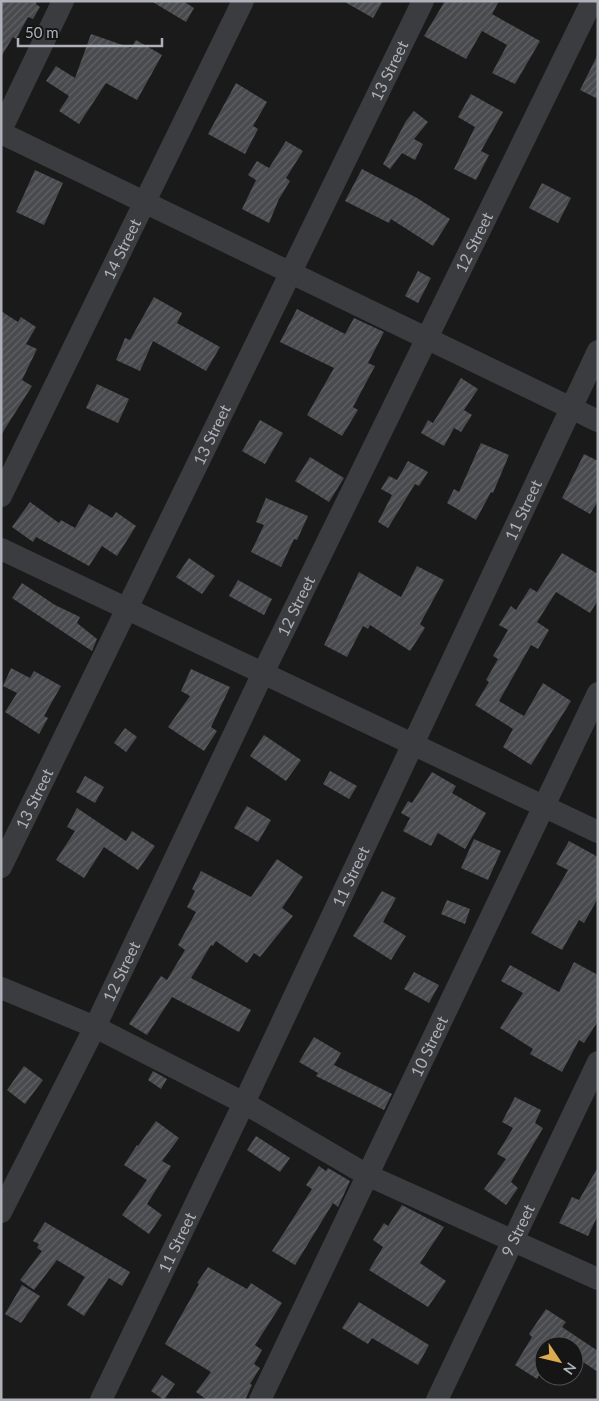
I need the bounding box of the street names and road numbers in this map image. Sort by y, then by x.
street label: 13 Street [366,37,412,104]
street label: 12 Street [451,208,496,275]
street label: 14 Street [99,215,144,282]
street label: 13 Street [189,401,234,468]
street label: 11 Street [500,476,545,543]
street label: 12 Street [273,572,318,639]
street label: 13 Street [11,765,57,832]
street label: 11 Street [328,843,373,910]
street label: 12 Street [98,938,144,1005]
street label: 10 Street [406,1013,451,1079]
street label: 9 Street [497,1201,538,1259]
street label: 11 Street [154,1209,199,1275]

